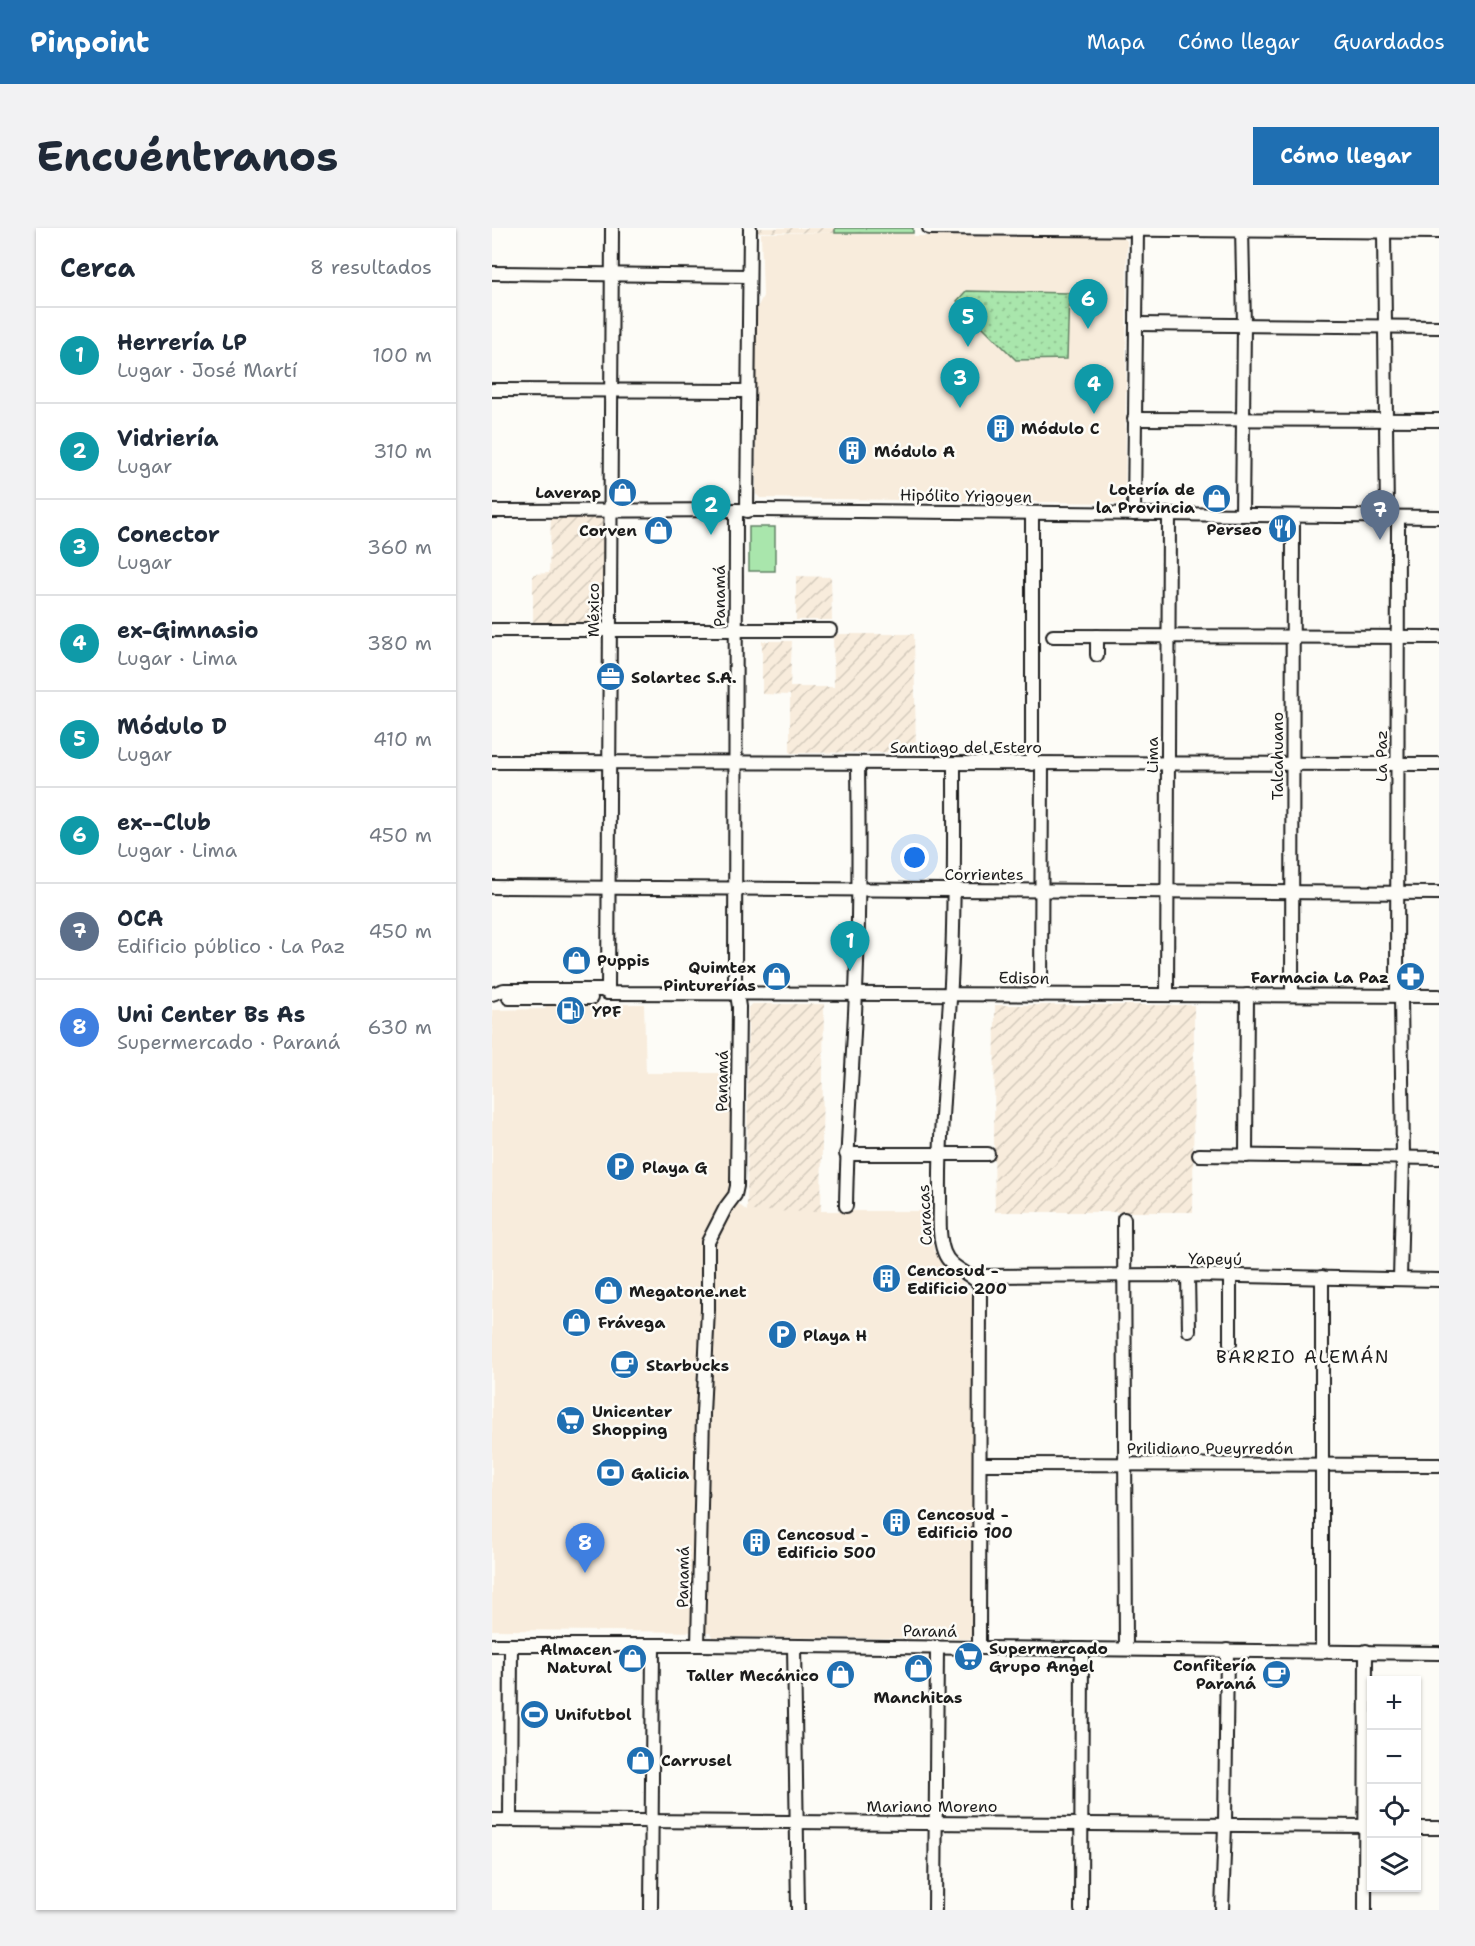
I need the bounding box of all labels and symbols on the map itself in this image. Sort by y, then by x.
pin: 6 [1068,279,1108,329]
pin: 5 [948,298,988,347]
pin: 3 [940,358,980,408]
pin: 4 [1074,364,1114,414]
building icon: Módulo C [984,412,1016,444]
place label: Módulo C [1021,418,1100,439]
building icon: Módulo A [837,435,869,467]
place label: Módulo A [874,441,955,462]
shop icon: Laverap [606,476,638,508]
place label: Lotería de la Provincia [1096,479,1195,518]
place label: Laverap [535,482,601,503]
shop icon: Lotería de la Provincia [1200,482,1232,514]
street label: Hipólito Yrigoyen [900,484,1033,508]
pin: 2 [692,486,730,535]
pin: 7 [1360,490,1400,540]
restaurant icon: Perseo [1267,513,1299,545]
shop icon: Corven [642,514,674,546]
place label: Perseo [1207,519,1262,540]
place label: Corven [579,520,637,541]
street label: Panamá [709,565,730,627]
street label: México [583,583,604,637]
office icon: Solartec S.A. [594,661,626,693]
place label: Solartec S.A. [631,667,737,688]
street label: Talcahuano [1267,712,1288,800]
street label: La Paz [1371,730,1392,782]
street label: Santiago del Estero [890,737,1042,758]
street label: Lima [1142,737,1163,773]
your location [900,843,929,872]
street label: Corrientes [944,864,1024,885]
pin: 1 [830,922,870,971]
shop icon: Puppis [560,944,592,976]
place label: Puppis [597,950,650,971]
place label: Quimtex Pinturerías [663,957,756,996]
shop icon: Quimtex Pinturerías [761,960,793,992]
pharmacy icon: Farmacia La Paz [1394,961,1426,993]
street label: Edison [998,967,1050,989]
place label: Farmacia La Paz [1251,967,1389,988]
fuel station icon: YPF [555,995,587,1027]
place label: YPF [592,1001,621,1022]
street label: Panamá [711,1050,733,1112]
parking icon: Playa G [605,1151,637,1183]
place label: Playa G [642,1157,707,1178]
street label: Caracas [913,1184,937,1246]
street label: Yapeyú [1188,1248,1242,1270]
place label: Cencosud - Edificio 200 [907,1260,1007,1299]
building icon: Cencosud - Edificio 200 [870,1263,902,1295]
shop icon: Megatone.net [592,1275,624,1307]
place label: Megatone.net [629,1281,747,1302]
shop icon: Frávega [561,1306,593,1338]
place label: Frávega [598,1312,665,1333]
parking icon: Playa H [766,1319,798,1351]
place label: Playa H [803,1325,867,1346]
district label: BARRIO ALEMÁN [1216,1345,1390,1369]
cafe icon: Starbucks [609,1349,641,1381]
place label: Starbucks [646,1355,729,1376]
place label: Unicenter Shopping [592,1401,673,1440]
supermarket icon: Unicenter Shopping [555,1404,587,1436]
street label: Prilidiano Pueyrredón [1127,1438,1293,1459]
bank icon: Galicia [594,1457,626,1489]
place label: Galicia [631,1463,689,1484]
place label: Cencosud - Edificio 100 [917,1504,1013,1543]
building icon: Cencosud - Edificio 100 [880,1507,912,1539]
pin: 8 [566,1524,604,1573]
place label: Cencosud - Edificio 500 [777,1524,876,1563]
building icon: Cencosud - Edificio 500 [740,1527,772,1559]
street label: Panamá [672,1546,694,1608]
street label: Paraná [903,1620,957,1642]
place label: Supermercado Grupo Angel [989,1638,1108,1677]
place label: Almacen Natural [540,1639,612,1678]
supermarket icon: Supermercado Grupo Angel [952,1641,984,1673]
shop icon: Almacen Natural [617,1642,649,1674]
shop icon: Manchitas [902,1653,934,1685]
place label: Confitería Paraná [1173,1655,1256,1694]
cafe icon: Confitería Paraná [1261,1658,1293,1690]
shop icon: Taller Mecánico [824,1659,856,1691]
place label: Taller Mecánico [686,1665,819,1686]
place label: Manchitas [874,1687,962,1708]
sports icon: Unifutbol [518,1698,550,1730]
place label: Unifutbol [555,1704,632,1725]
shop icon: Carrusel [624,1744,656,1776]
place label: Carrusel [661,1750,732,1771]
street label: Mariano Moreno [867,1796,997,1817]

